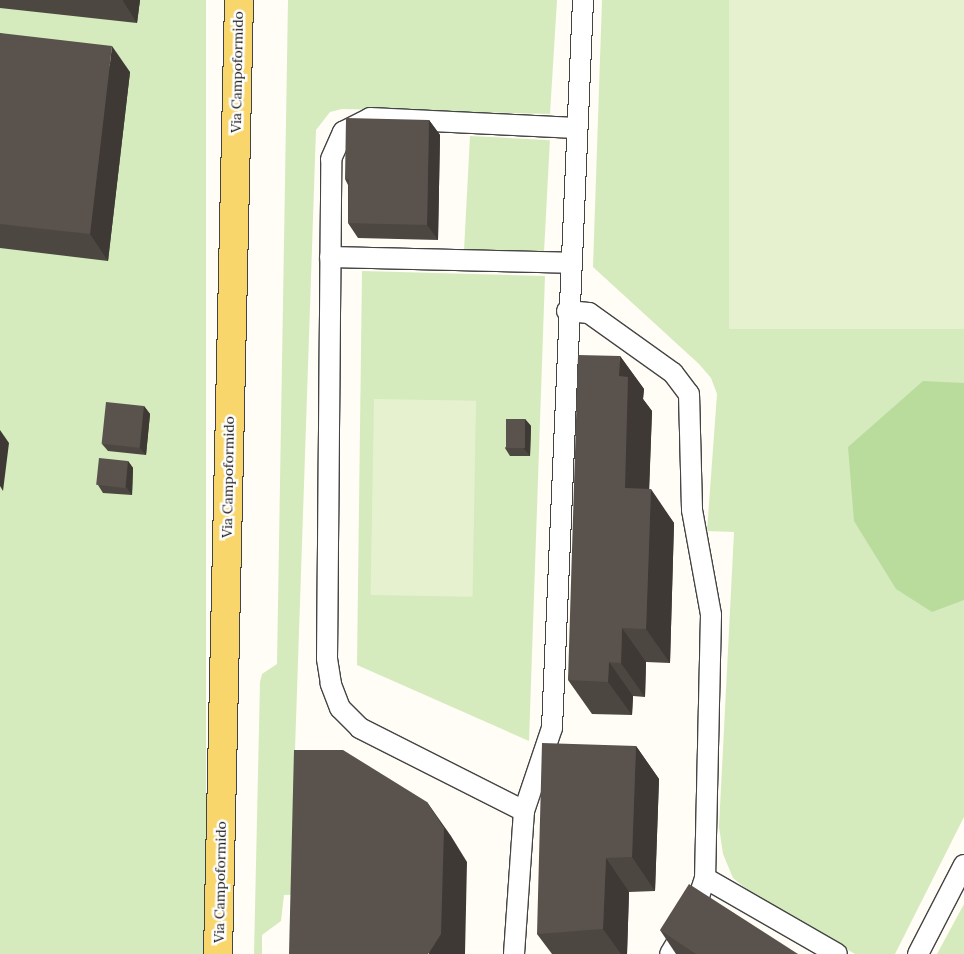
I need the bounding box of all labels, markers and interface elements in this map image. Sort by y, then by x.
street label: Via Campoformido [228,11,246,133]
street label: Via Campoformido [219,416,237,538]
street label: Via Campoformido [211,821,229,943]

